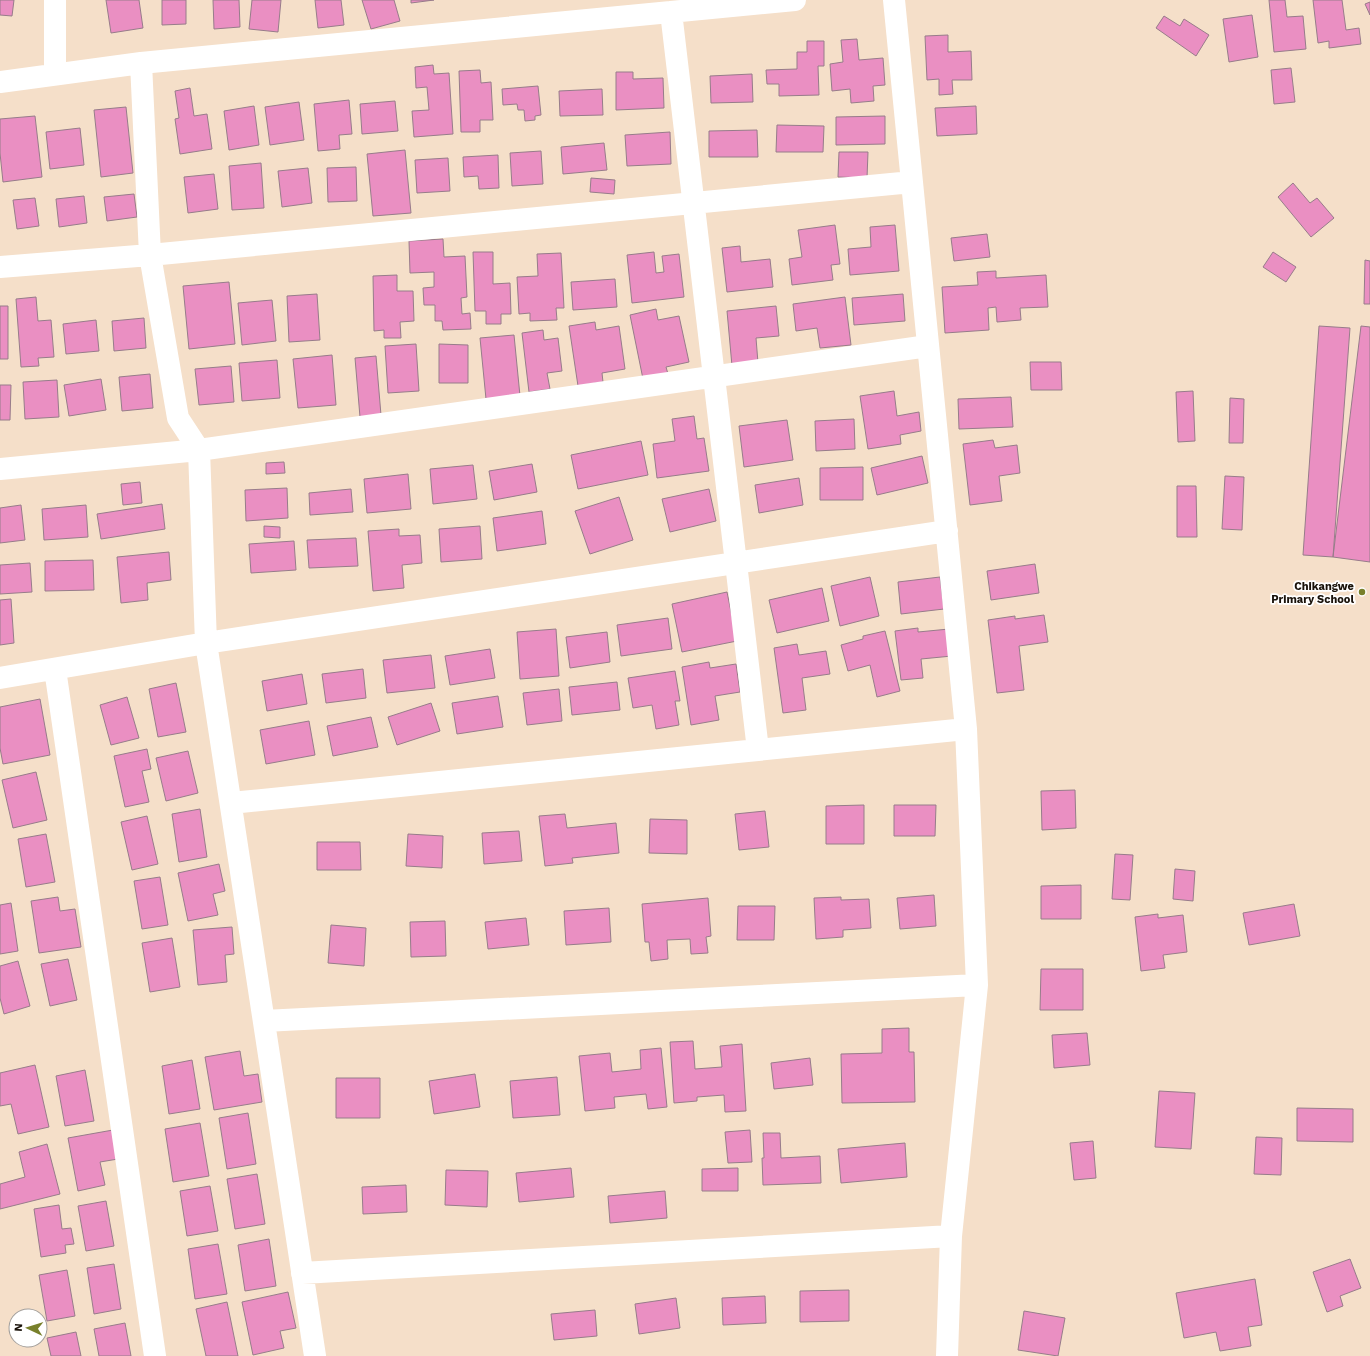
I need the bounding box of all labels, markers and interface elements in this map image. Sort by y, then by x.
place label: Chikangwe Primary School [1271,580,1354,606]
marker: Chikangwe Primary School [1357,587,1367,597]
north arrow [8,1308,48,1348]
text: N [12,1323,25,1332]

